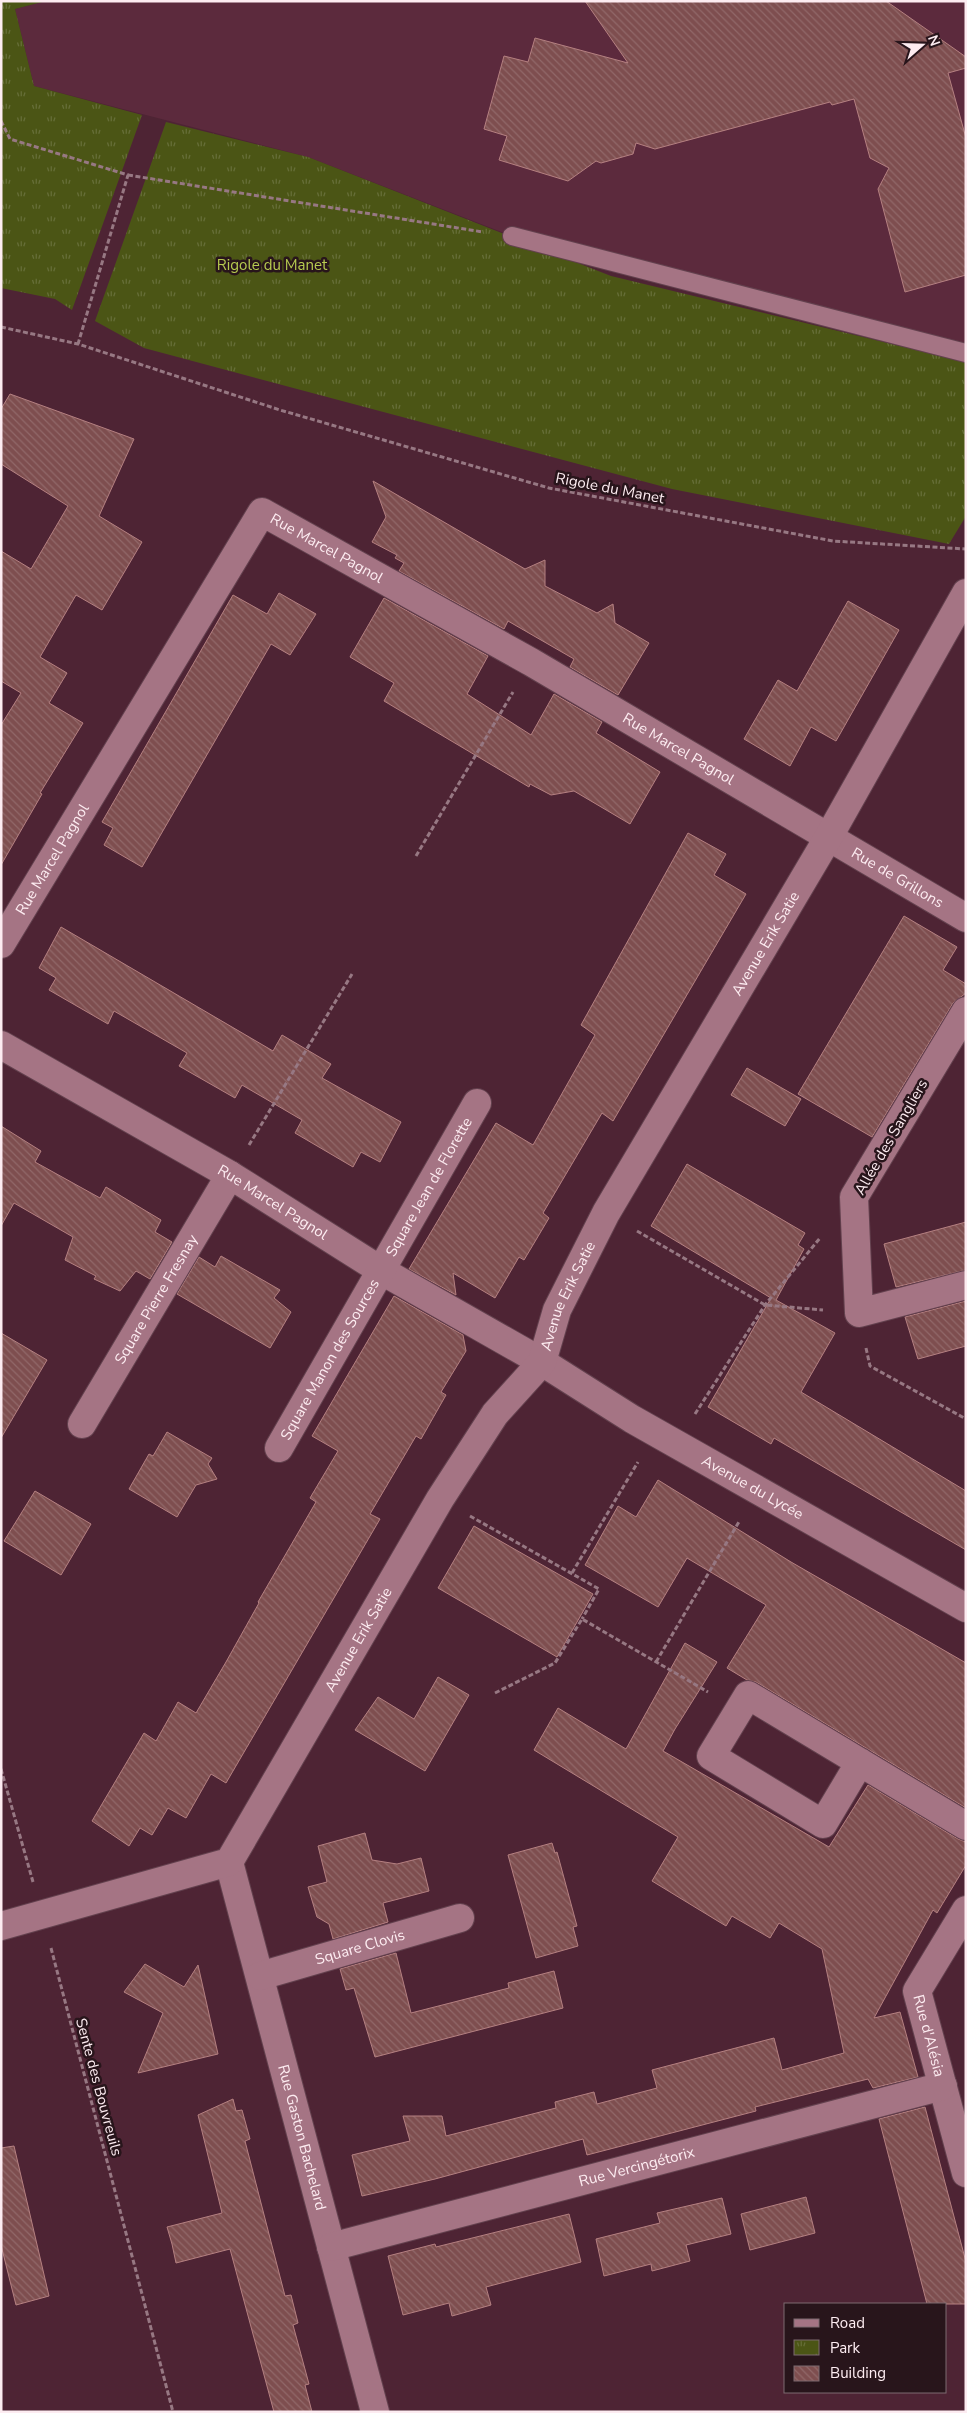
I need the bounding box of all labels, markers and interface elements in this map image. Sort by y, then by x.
north arrow [897,20,947,70]
text: N [923,33,944,49]
park label: Rigole du Manet [217,255,328,275]
street label: Rigole du Manet [554,468,667,508]
street label: Rue Marcel Pagnol [267,509,388,588]
street label: Rue Marcel Pagnol [619,708,739,790]
street label: Rue Marcel Pagnol [11,799,94,919]
street label: Rue de Grillons [848,843,947,913]
street label: Avenue Erik Satie [727,888,804,999]
street label: Allée des Sangliers [850,1076,932,1198]
street label: Square Jean de Florette [381,1114,477,1260]
street label: Rue Marcel Pagnol [214,1160,332,1245]
street label: Square Pierre Fresnay [110,1231,203,1368]
street label: Avenue Erik Satie [536,1238,600,1353]
street label: Square Manon des Sources [276,1275,384,1444]
street label: Avenue du Lycée [698,1450,807,1524]
street label: Avenue Erik Satie [320,1584,397,1696]
street label: Square Clovis [313,1925,407,1970]
street label: Rue d'Alésia [908,1992,950,2079]
street label: Sente des Bouvreuils [71,2016,127,2158]
street label: Rue Gaston Bachelard [273,2062,331,2213]
street label: Rue Vercingétorix [576,2142,697,2191]
legend [784,2303,947,2393]
text: Road [830,2313,865,2333]
text: Park [830,2338,860,2358]
text: Building [830,2363,886,2383]

